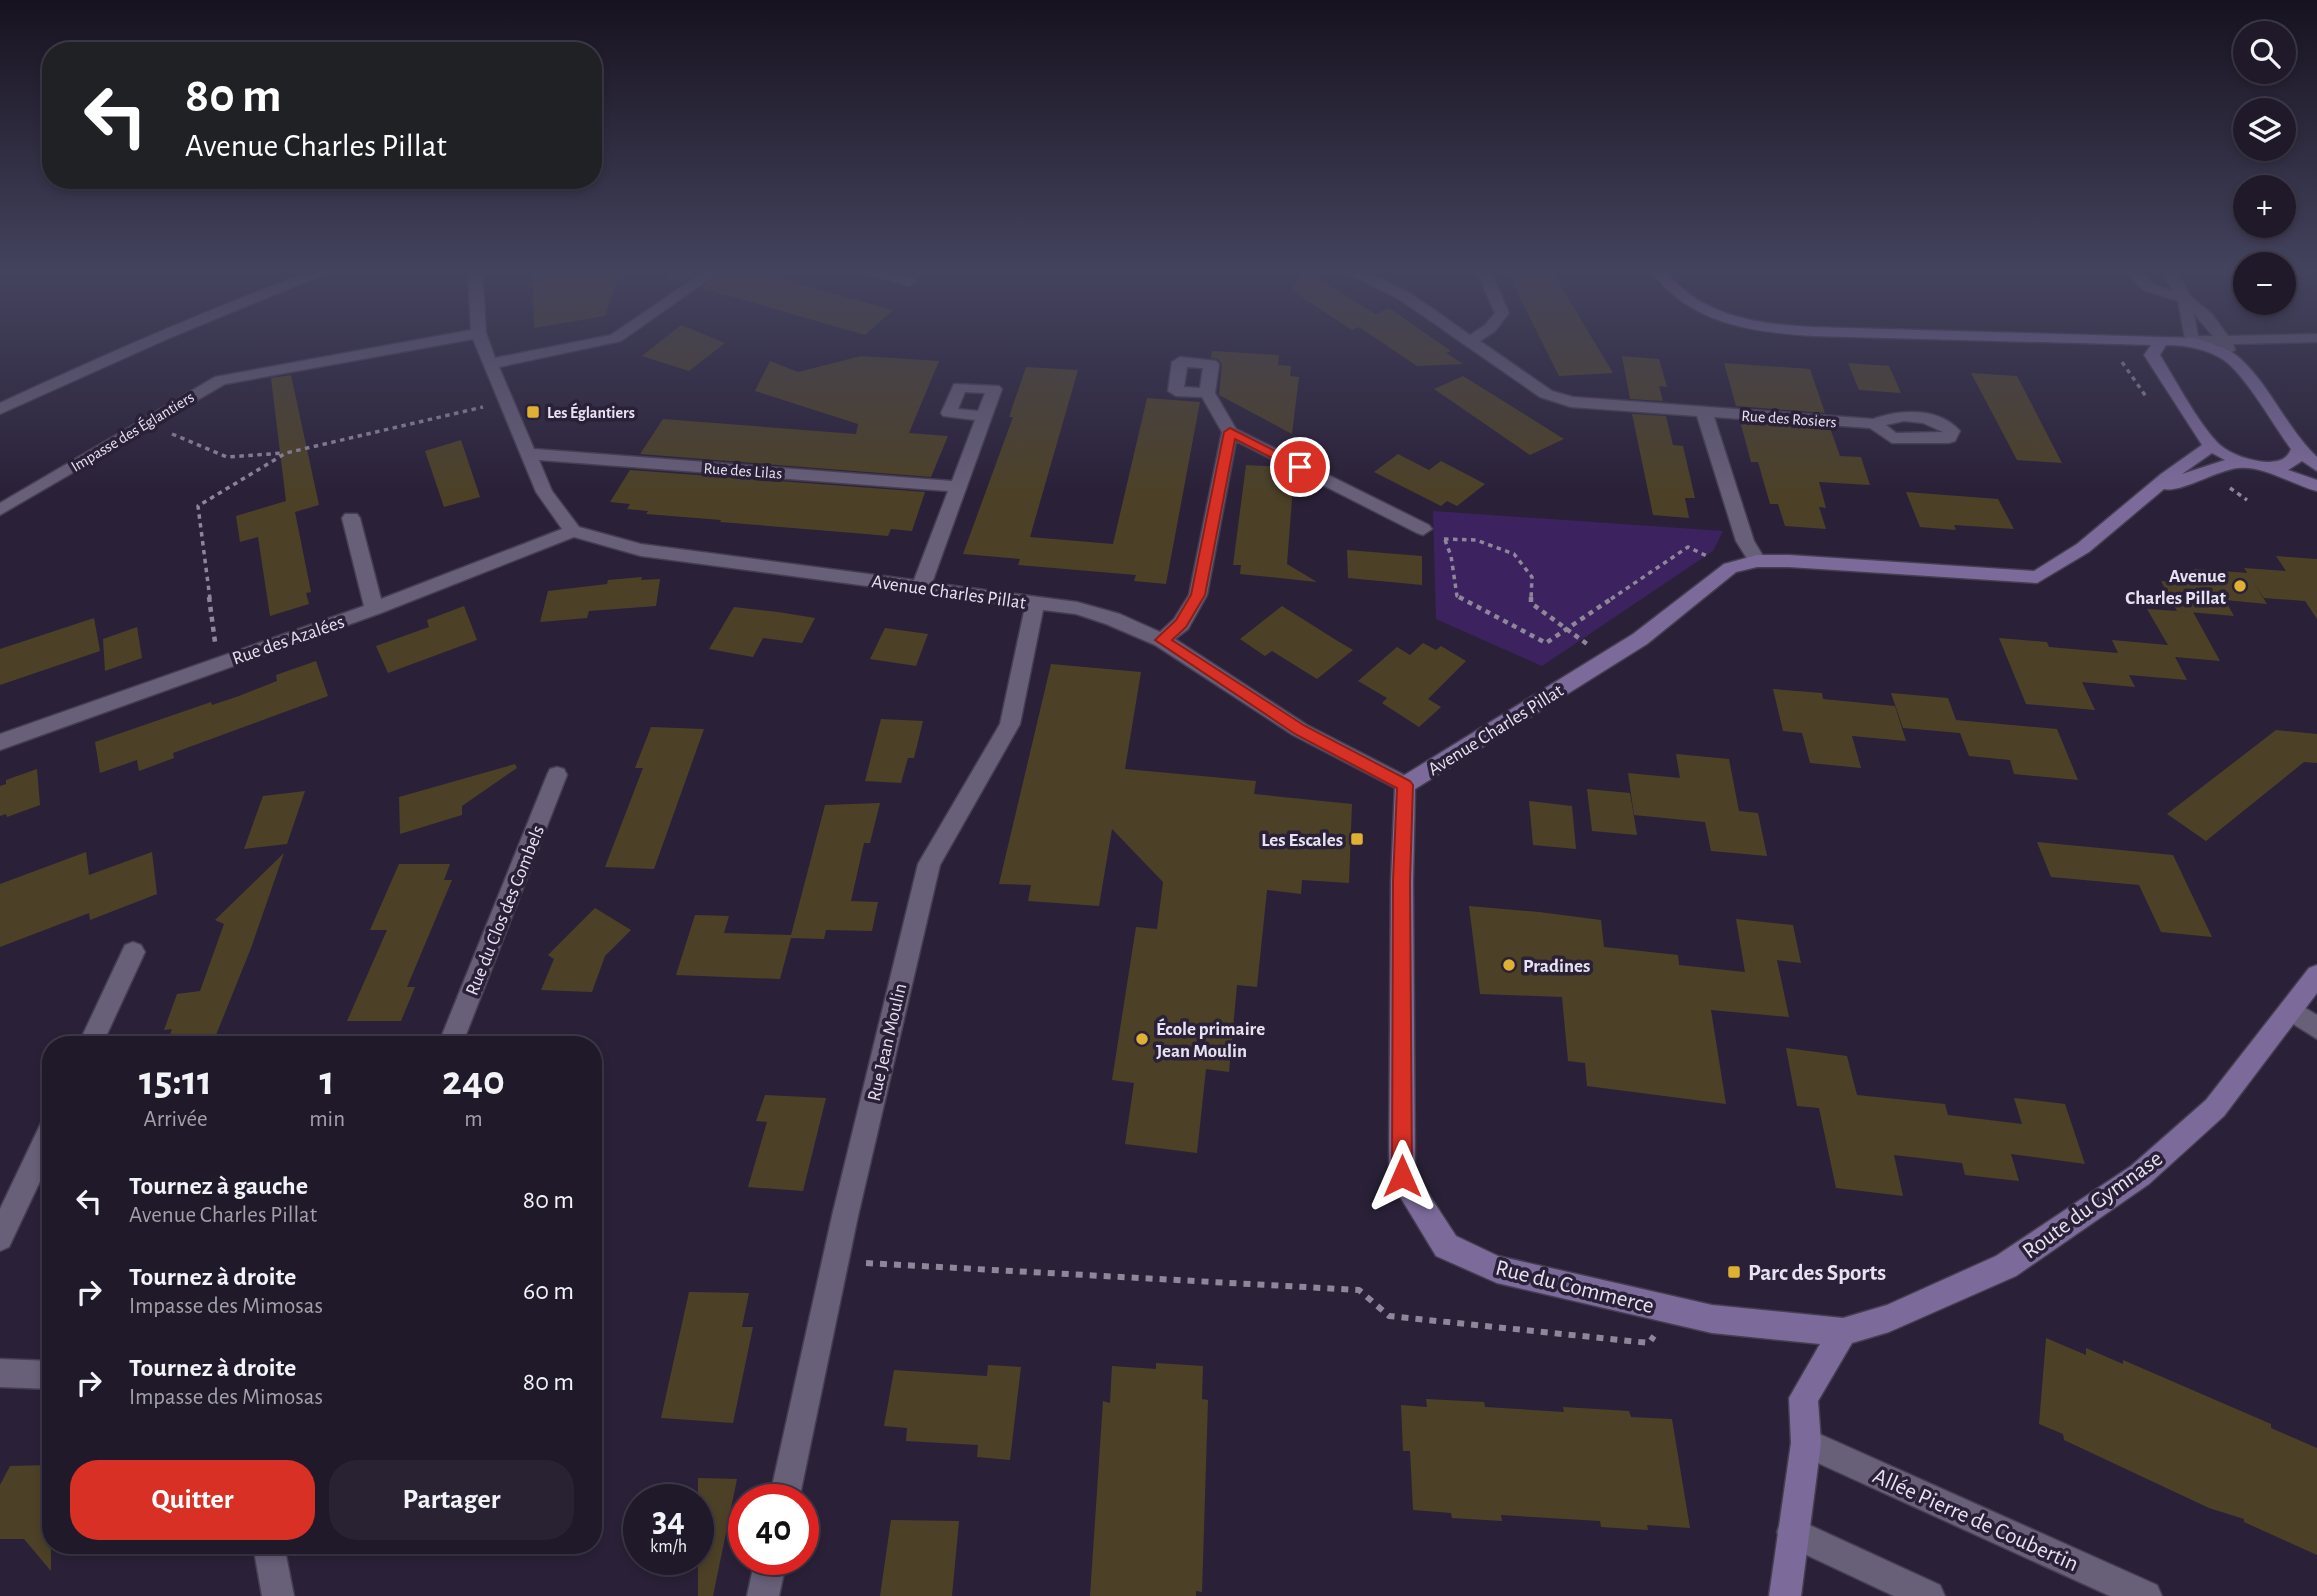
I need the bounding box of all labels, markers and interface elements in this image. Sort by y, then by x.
map controls [2233,21,2296,315]
button: search [2233,21,2296,84]
icon: left [70,70,161,161]
text: 80 m [185,72,282,121]
button: layers [2233,98,2296,161]
text: Avenue Charles Pillat [185,130,447,162]
button: + [2233,175,2296,238]
button: − [2233,252,2296,315]
street label: Impasse des Églantiers [67,387,197,475]
place label: Les Églantiers [547,402,635,421]
marker: Les Églantiers [525,404,541,420]
street label: Rue des Rosiers [1741,408,1837,430]
pin [1270,437,1330,497]
icon: arrive [1281,448,1319,486]
street label: Rue des Lilas [703,460,783,482]
place label: Avenue Charles Pillat [2125,567,2227,608]
street label: Avenue Charles Pillat [871,572,1027,613]
marker: Avenue Charles Pillat [2232,578,2248,594]
street label: Rue des Azalées [230,612,347,668]
street label: Avenue Charles Pillat [1425,681,1567,779]
street label: Rue du Clos des Combels [463,823,548,998]
place label: Les Escales [1261,831,1343,850]
marker: Les Escales [1349,831,1365,847]
marker: Pradines [1501,957,1517,973]
place label: Pradines [1523,957,1590,976]
street label: Rue Jean Moulin [865,982,910,1103]
place label: École primaire Jean Moulin [1156,1018,1265,1061]
marker: École primaire Jean Moulin [1134,1031,1150,1047]
text: 15:11 [139,1060,212,1102]
text: 1 [320,1060,335,1102]
text: 240 [442,1060,505,1102]
text: Arrivée [144,1108,208,1131]
text: min [309,1108,345,1131]
text: m [464,1108,483,1131]
position arrow [1365,1139,1439,1213]
street label: Route du Gymnase [2019,1147,2167,1264]
text: Tournez à gauche [129,1173,308,1199]
icon: left [70,1182,108,1220]
text: 80 m [523,1187,574,1213]
text: Avenue Charles Pillat [129,1204,317,1227]
street label: Rue du Commerce [1493,1257,1656,1318]
place label: Parc des Sports [1748,1262,1886,1285]
text: Tournez à droite [129,1264,296,1290]
marker: Parc des Sports [1726,1264,1742,1280]
icon: right [70,1273,108,1311]
text: 60 m [523,1278,574,1304]
text: Impasse des Mimosas [129,1295,323,1318]
text: Tournez à droite [129,1355,296,1381]
icon: right [70,1364,108,1402]
text: 80 m [523,1369,574,1395]
text: Impasse des Mimosas [129,1386,323,1409]
button: Quitter [70,1460,315,1540]
button: Partager [329,1460,574,1540]
street label: Allée Pierre de Coubertin [1869,1465,2082,1576]
speed limit sign: 40 [728,1484,819,1575]
text: 34 [652,1503,685,1538]
text: km/h [650,1538,687,1556]

